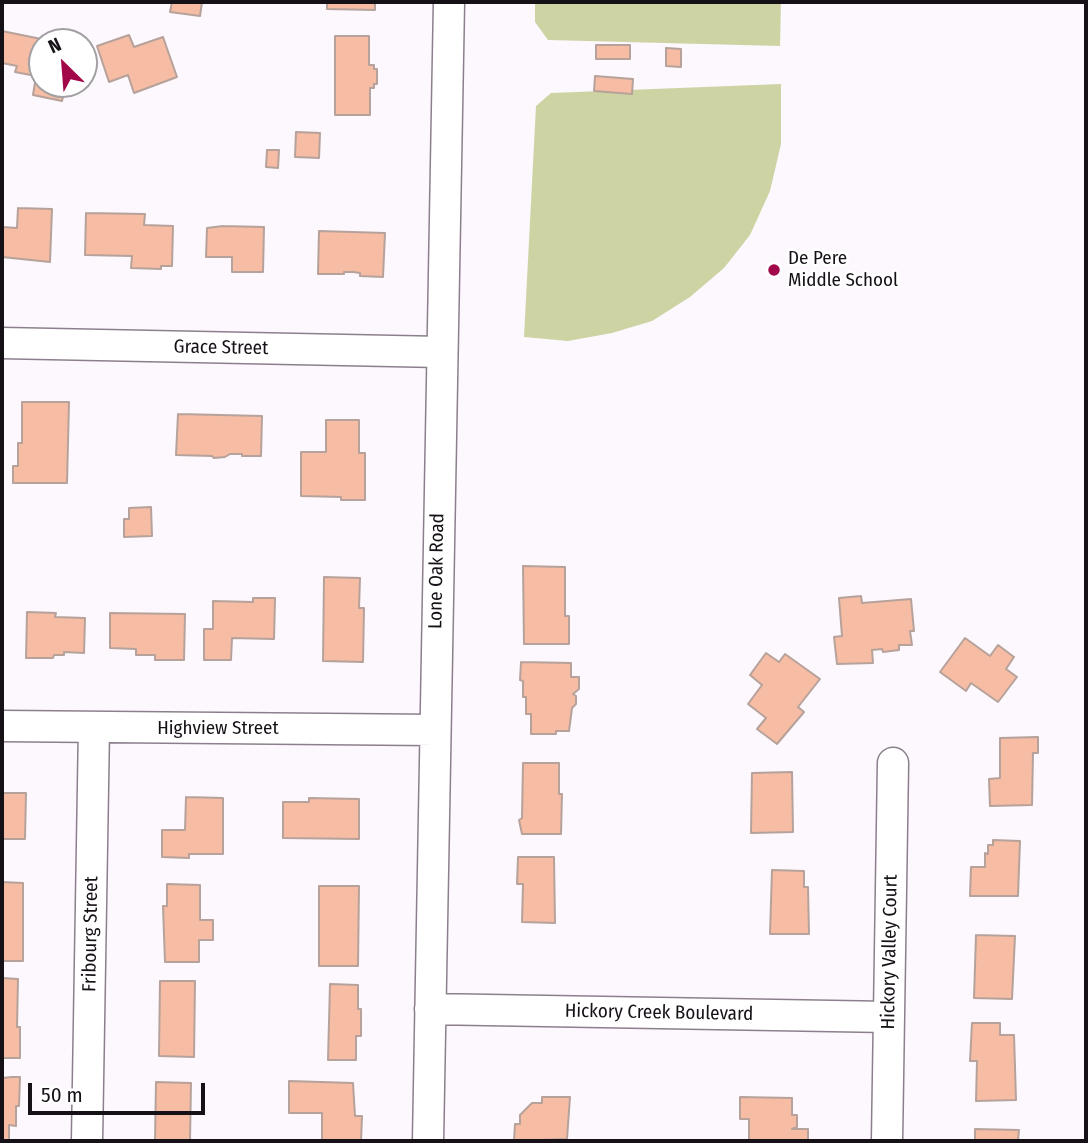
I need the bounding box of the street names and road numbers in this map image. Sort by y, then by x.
street label: Grace Street [174,336,268,360]
street label: Lone Oak Road [425,513,449,629]
street label: Highview Street [157,718,279,740]
street label: Hickory Valley Court [877,874,903,1030]
street label: Fribourg Street [79,876,103,992]
street label: Hickory Creek Boulevard [565,1000,753,1026]

